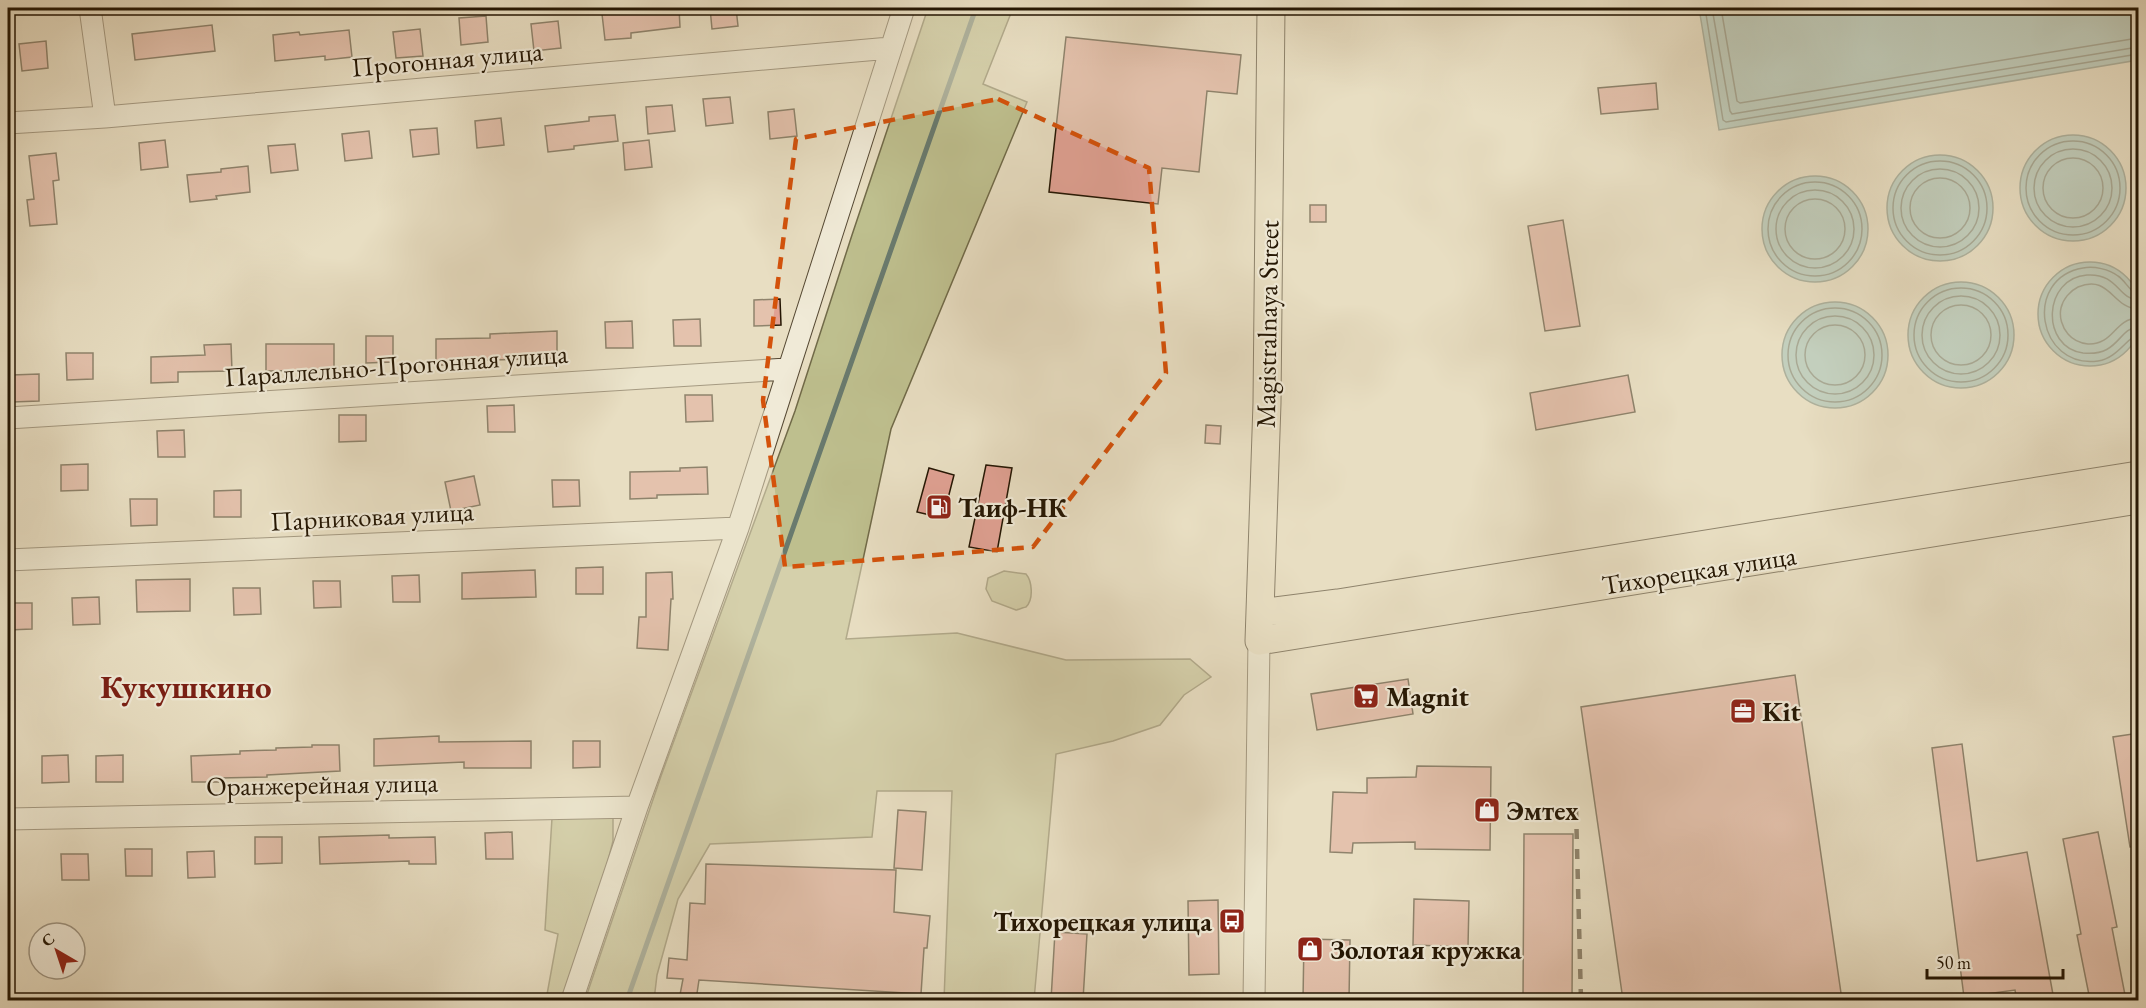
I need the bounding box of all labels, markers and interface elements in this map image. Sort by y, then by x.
street label: Прогонная улица [350,33,544,85]
street label: Magistralnaya Street [1248,219,1286,428]
street label: Параллельно-Прогонная улица [223,336,569,394]
place label: Таиф-НК [958,490,1068,525]
fuel station icon: Таиф-НК [924,492,954,522]
street label: Парниковая улица [269,493,475,539]
street label: Тихорецкая улица [1599,537,1799,603]
district label: Кукушкино [100,665,272,708]
place label: Magnit [1386,679,1469,714]
supermarket icon: Magnit [1351,681,1381,711]
place label: Kit [1762,694,1801,729]
office icon: Kit [1728,696,1758,726]
street label: Оранжерейная улица [206,764,439,804]
place label: Эмтех [1506,793,1579,828]
shop icon: Эмтех [1472,795,1502,825]
place label: Тихорецкая улица [993,904,1212,939]
bus stop icon: Тихорецкая улица [1217,906,1247,936]
north arrow [27,921,87,981]
text: С [37,928,59,951]
place label: Золотая кружка [1330,932,1522,967]
shop icon: Золотая кружка [1295,934,1325,964]
scale bar [1927,942,2064,980]
text: 50 m [1936,951,1971,974]

